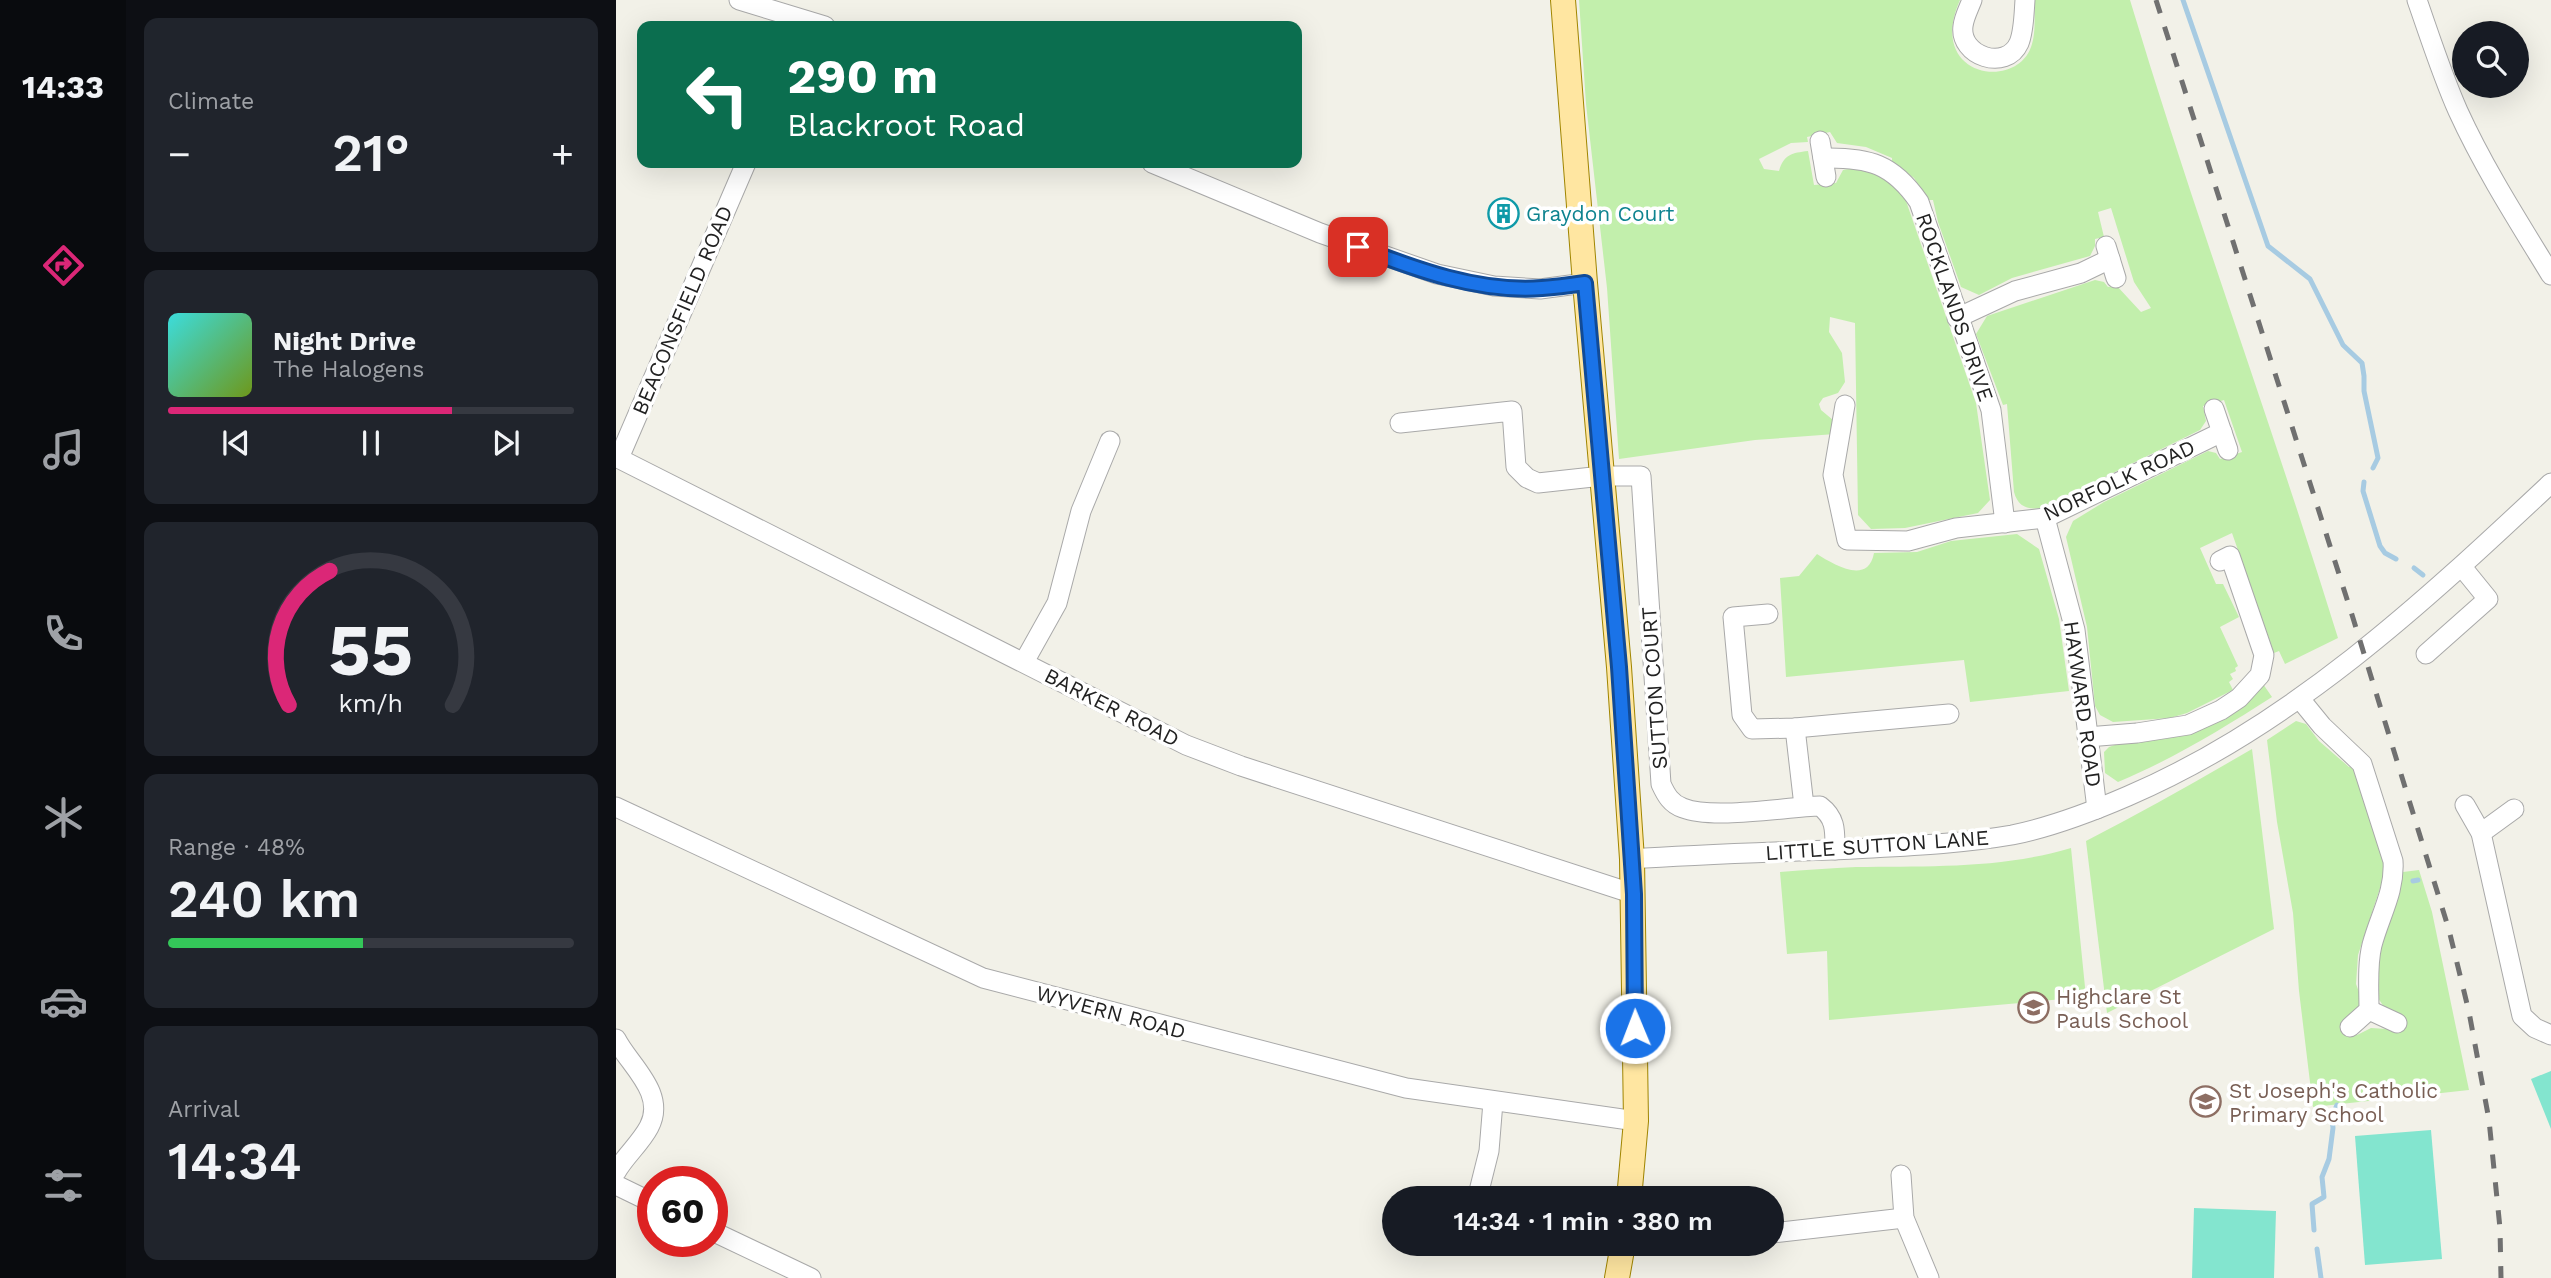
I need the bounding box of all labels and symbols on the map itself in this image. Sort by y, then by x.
building icon: Graydon Court [1486,196,1520,230]
place label: Graydon Court [1526,201,1674,226]
street label: BEACONSFIELD ROAD [627,202,737,418]
street label: ROCKLANDS DRIVE [1911,209,1999,405]
pin [1328,217,1388,277]
street label: NORFOLK ROAD [2039,434,2199,526]
street label: SUTTON COURT [1636,606,1672,770]
street label: HAYWARD ROAD [2059,619,2107,789]
street label: BARKER ROAD [1041,662,1183,752]
street label: LITTLE SUTTON LANE [1764,825,1990,865]
street label: WYVERN ROAD [1033,980,1189,1044]
place label: Highclare St Pauls School [2056,984,2189,1033]
position arrow [1598,991,1672,1065]
school or university icon: Highclare St Pauls School [2016,991,2050,1025]
place label: St Joseph's Catholic Primary School [2229,1078,2438,1127]
school or university icon: St Joseph's Catholic Primary School [2189,1085,2223,1119]
speed limit sign: 60 [637,1166,728,1257]

